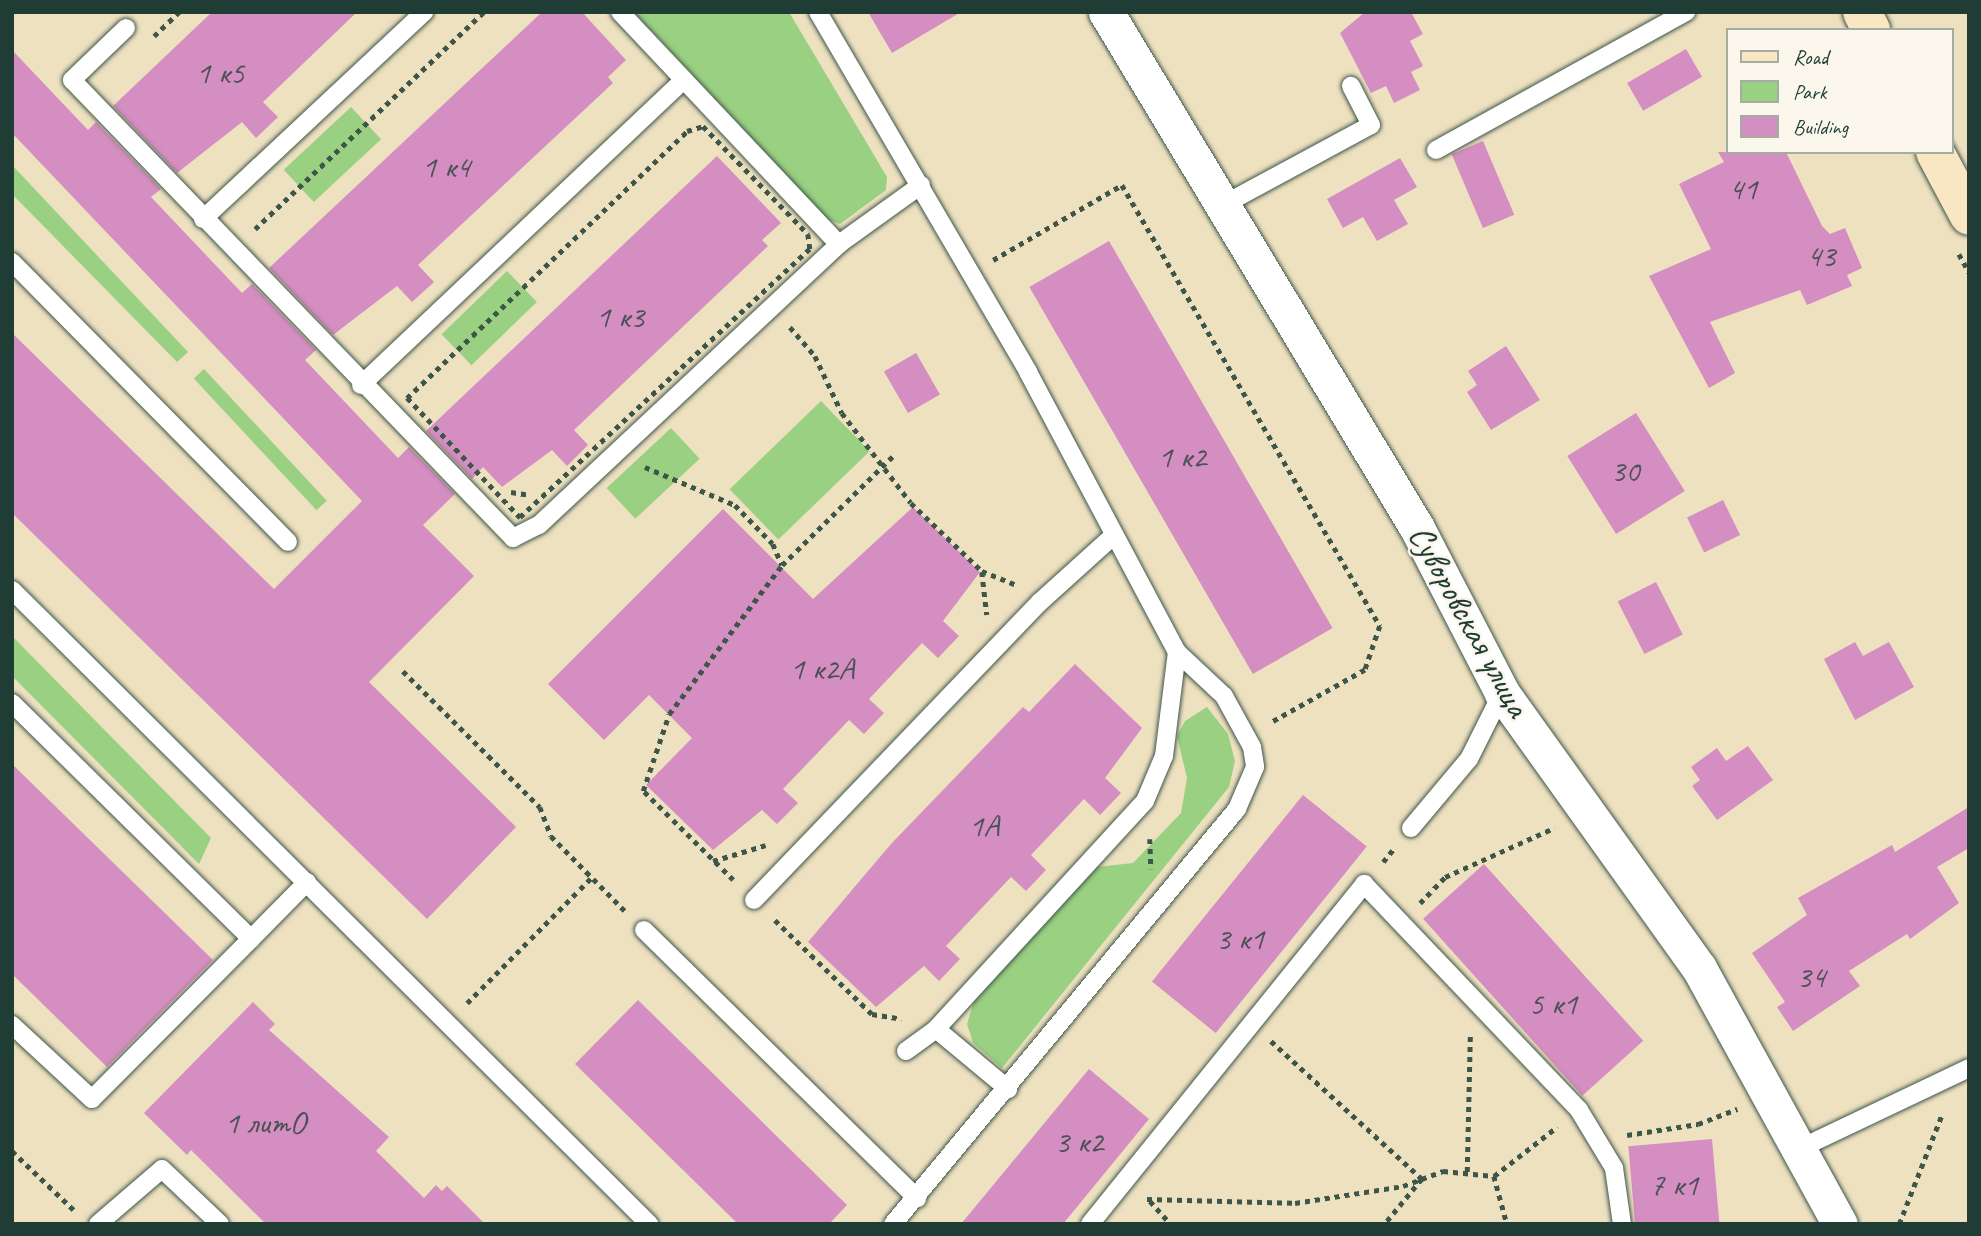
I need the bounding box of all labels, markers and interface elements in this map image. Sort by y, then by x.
legend [1726,28,1953,154]
text: Road [1793,44,1828,70]
house number: 1 к5 [196,54,244,92]
text: Park [1793,79,1826,105]
text: Building [1793,114,1848,140]
house number: 1 к4 [422,148,470,186]
house number: 41 [1729,170,1757,208]
house number: 43 [1807,237,1835,275]
house number: 1 к3 [596,298,644,336]
house number: 1 к2 [1158,438,1206,476]
house number: 30 [1611,452,1639,490]
street label: Суворовская улица [1398,517,1540,725]
house number: 1 к2А [790,650,854,688]
house number: 1А [969,807,999,845]
house number: 3 к1 [1216,920,1264,958]
house number: 34 [1797,958,1825,996]
house number: 5 к1 [1529,985,1577,1023]
house number: 1 литО [225,1104,305,1142]
house number: 3 к2 [1055,1123,1103,1161]
house number: 7 к1 [1650,1166,1698,1204]

